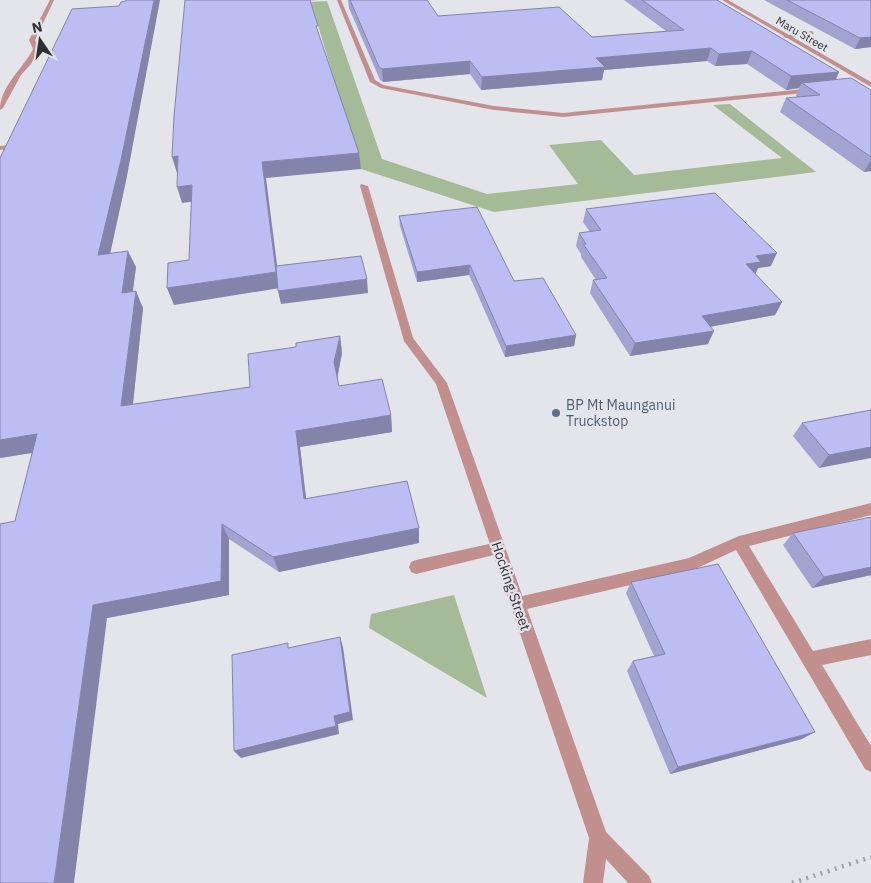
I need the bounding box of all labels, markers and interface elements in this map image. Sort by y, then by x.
street label: Maru Street [773,13,831,55]
north arrow [15,15,65,65]
text: N [30,17,44,37]
place label: BP Mt Maunganui Truckstop [566,396,676,430]
marker: BP Mt Maunganui Truckstop [550,407,562,419]
street label: Hocking Street [487,539,535,633]

